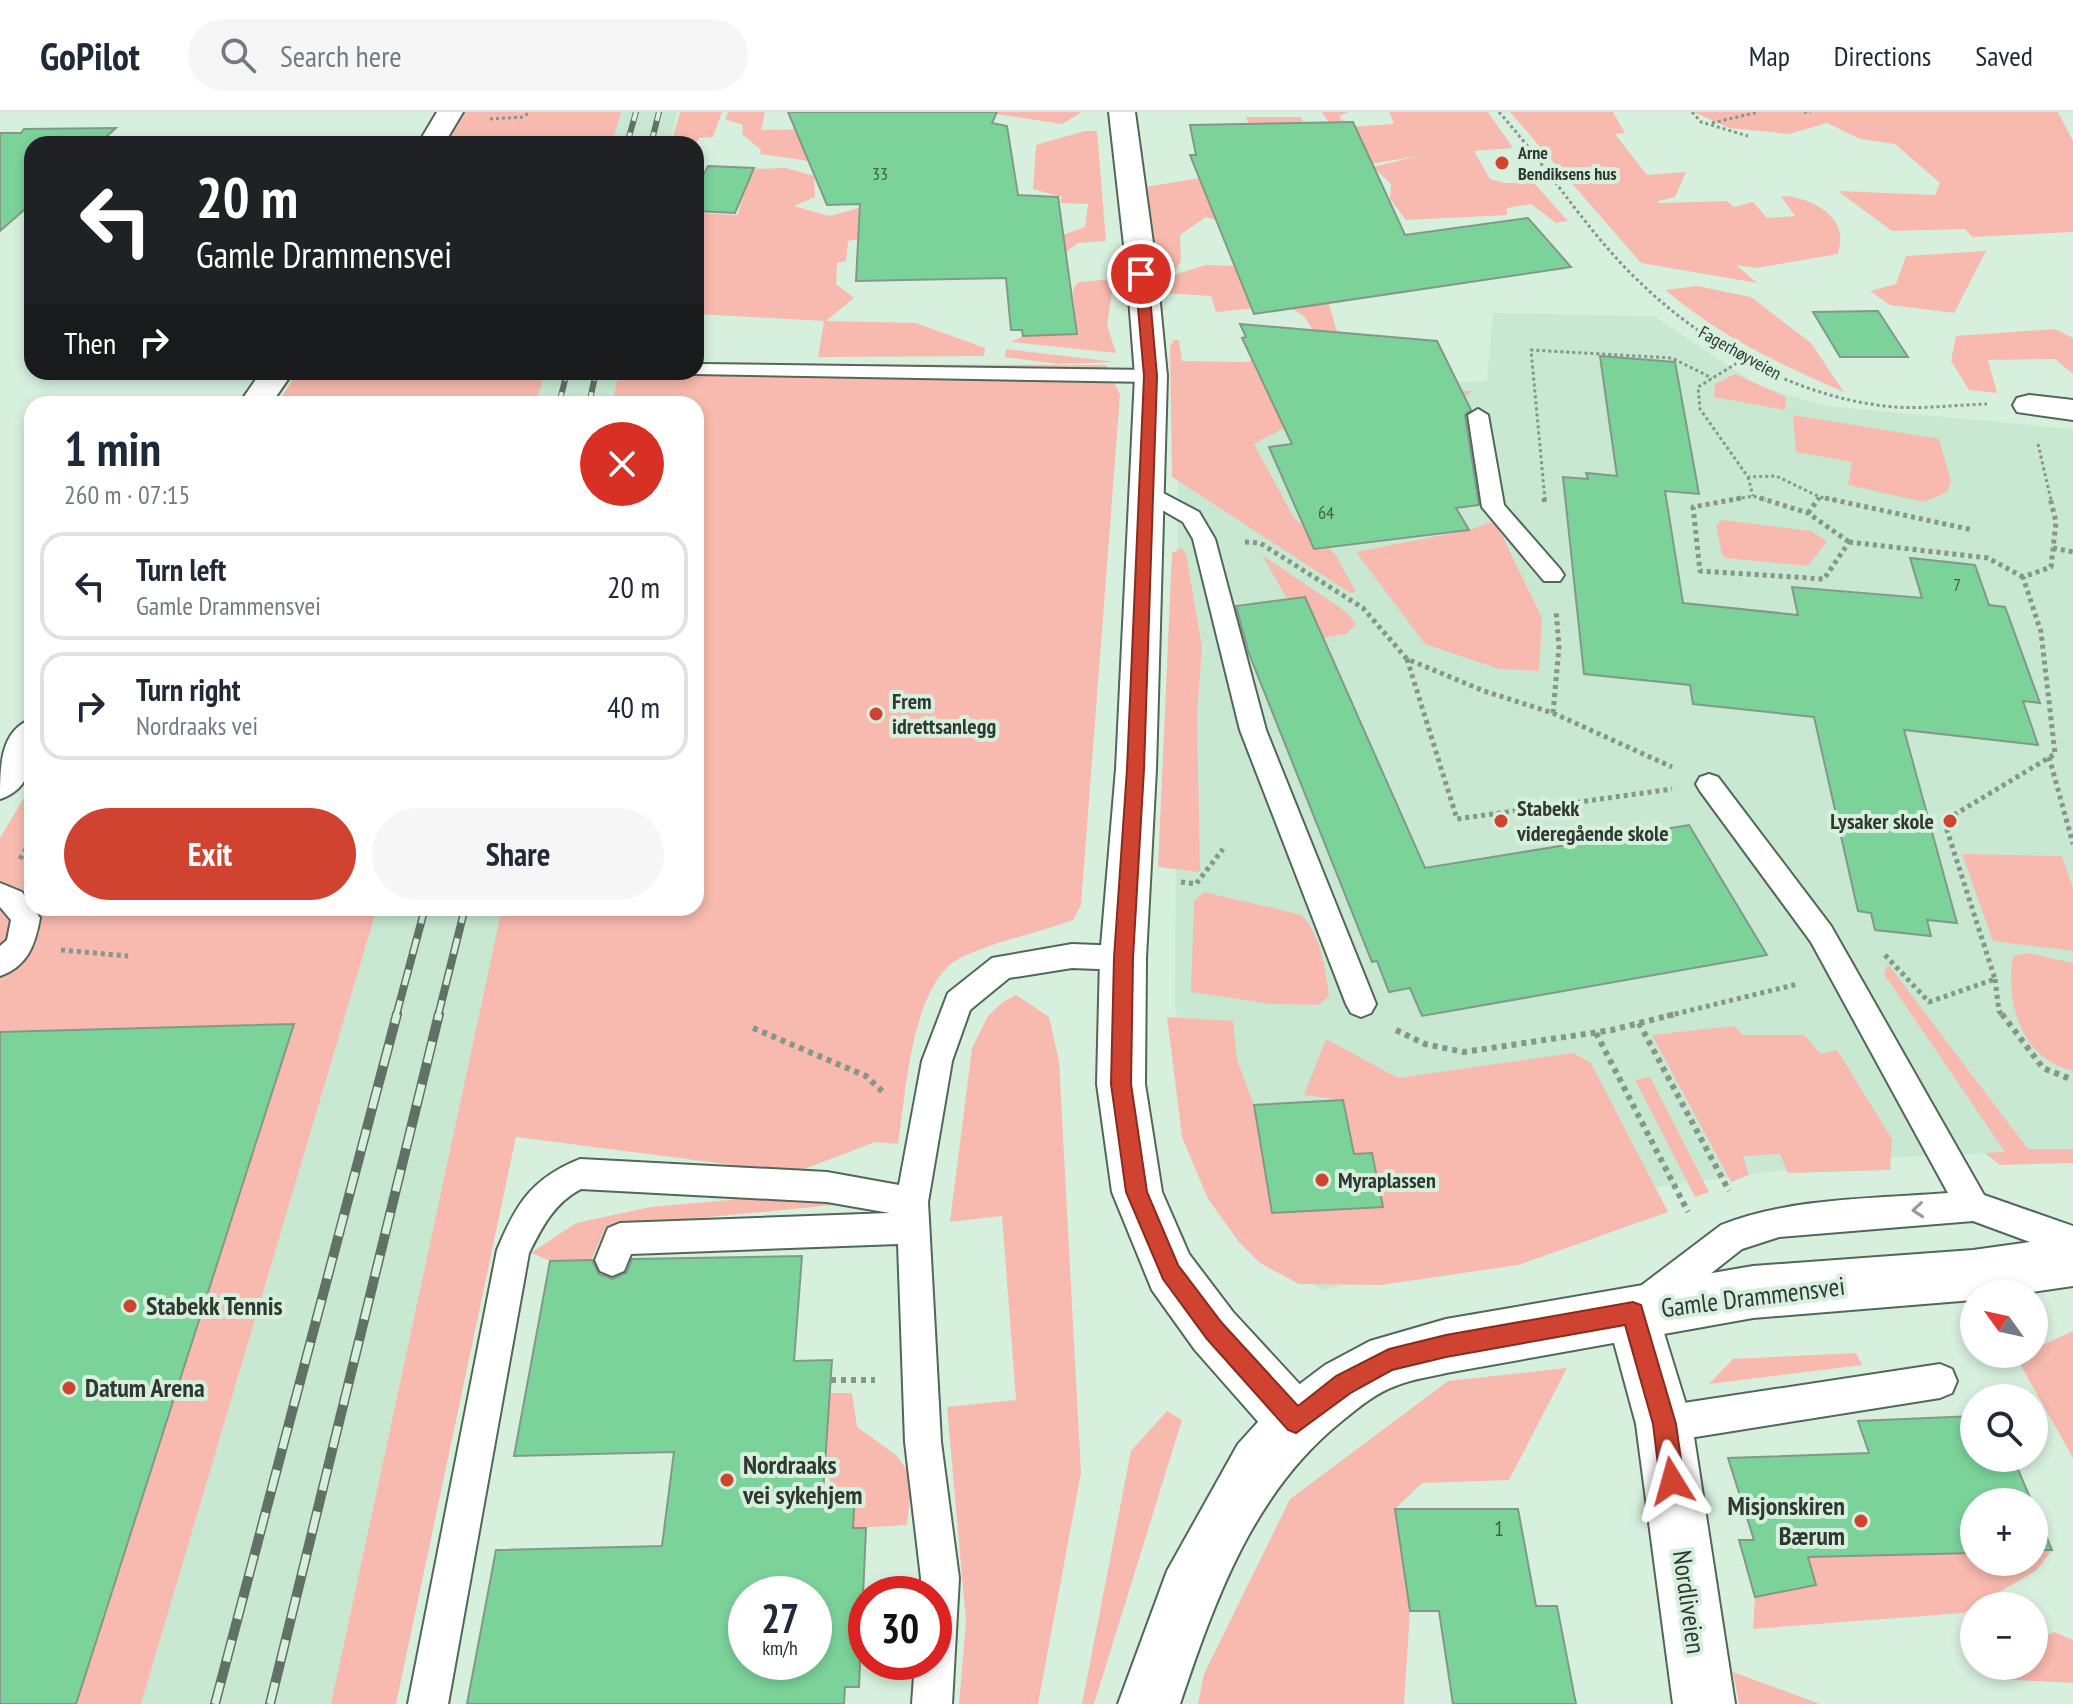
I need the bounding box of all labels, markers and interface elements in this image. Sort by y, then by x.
search box [188,19,748,91]
text: GoPilot [40,31,140,80]
icon: search [216,33,260,77]
text: Search here [280,36,402,75]
text: Map [1749,37,1790,74]
text: Directions [1834,37,1931,74]
text: Saved [1975,37,2033,74]
place label: Arne Bendiksens hus [1517,141,1617,185]
marker: Arne Bendiksens hus [1493,154,1511,172]
text: 20 m [196,161,298,233]
house number: 33 [872,162,888,185]
icon: left [64,168,168,272]
text: Gamle Drammensvei [196,231,452,278]
pin [1107,240,1175,308]
icon: arrive [1119,252,1163,296]
icon: right [132,320,176,364]
street label: Fagerhøyveien [1695,320,1786,385]
text: Then [64,323,116,362]
text: 1 min [64,417,161,479]
button: close [580,422,664,506]
text: 260 m · 07:15 [64,478,190,511]
house number: 64 [1318,501,1334,524]
text: Turn left [136,550,226,589]
icon: left [68,564,112,608]
text: 20 m [607,567,660,606]
house number: 7 [1953,573,1961,596]
text: Gamle Drammensvei [136,589,321,622]
text: Turn right [136,670,240,709]
icon: right [68,684,112,728]
text: 40 m [607,687,660,726]
place label: Frem idrettsanlegg [892,687,996,740]
marker: Frem idrettsanlegg [867,705,885,723]
text: Nordraaks vei [136,709,258,742]
place label: Stabekk videregående skole [1516,794,1669,847]
place label: Lysaker skole [1830,807,1934,835]
button: Exit [64,808,356,900]
button: Share [372,808,664,900]
marker: Stabekk videregående skole [1492,812,1510,830]
marker: Lysaker skole [1941,812,1959,830]
place label: Myraplassen [1338,1166,1436,1194]
marker: Myraplassen [1313,1171,1331,1189]
one-way arrow [1911,1202,1924,1219]
street label: Gamle Drammensvei [1659,1269,1847,1324]
north arrow [1960,1280,2048,1368]
map controls [1960,1280,2048,1680]
place label: Stabekk Tennis [146,1289,283,1322]
marker: Stabekk Tennis [121,1297,139,1315]
place label: Datum Arena [85,1371,205,1404]
marker: Datum Arena [60,1379,78,1397]
button: search [1960,1384,2048,1472]
position arrow [1630,1439,1714,1523]
place label: Nordraaks vei sykehjem [742,1448,863,1511]
marker: Nordraaks vei sykehjem [718,1471,736,1489]
button: + [1960,1488,2048,1576]
place label: Misjonskiren Bærum [1728,1489,1845,1552]
marker: Misjonskiren Bærum [1852,1512,1870,1530]
house number: 1 [1494,1514,1504,1542]
street label: Nordliveien [1666,1548,1713,1656]
speed limit sign: 30 [848,1576,952,1680]
text: 27 [761,1592,799,1644]
button: − [1960,1592,2048,1680]
text: km/h [762,1635,798,1661]

